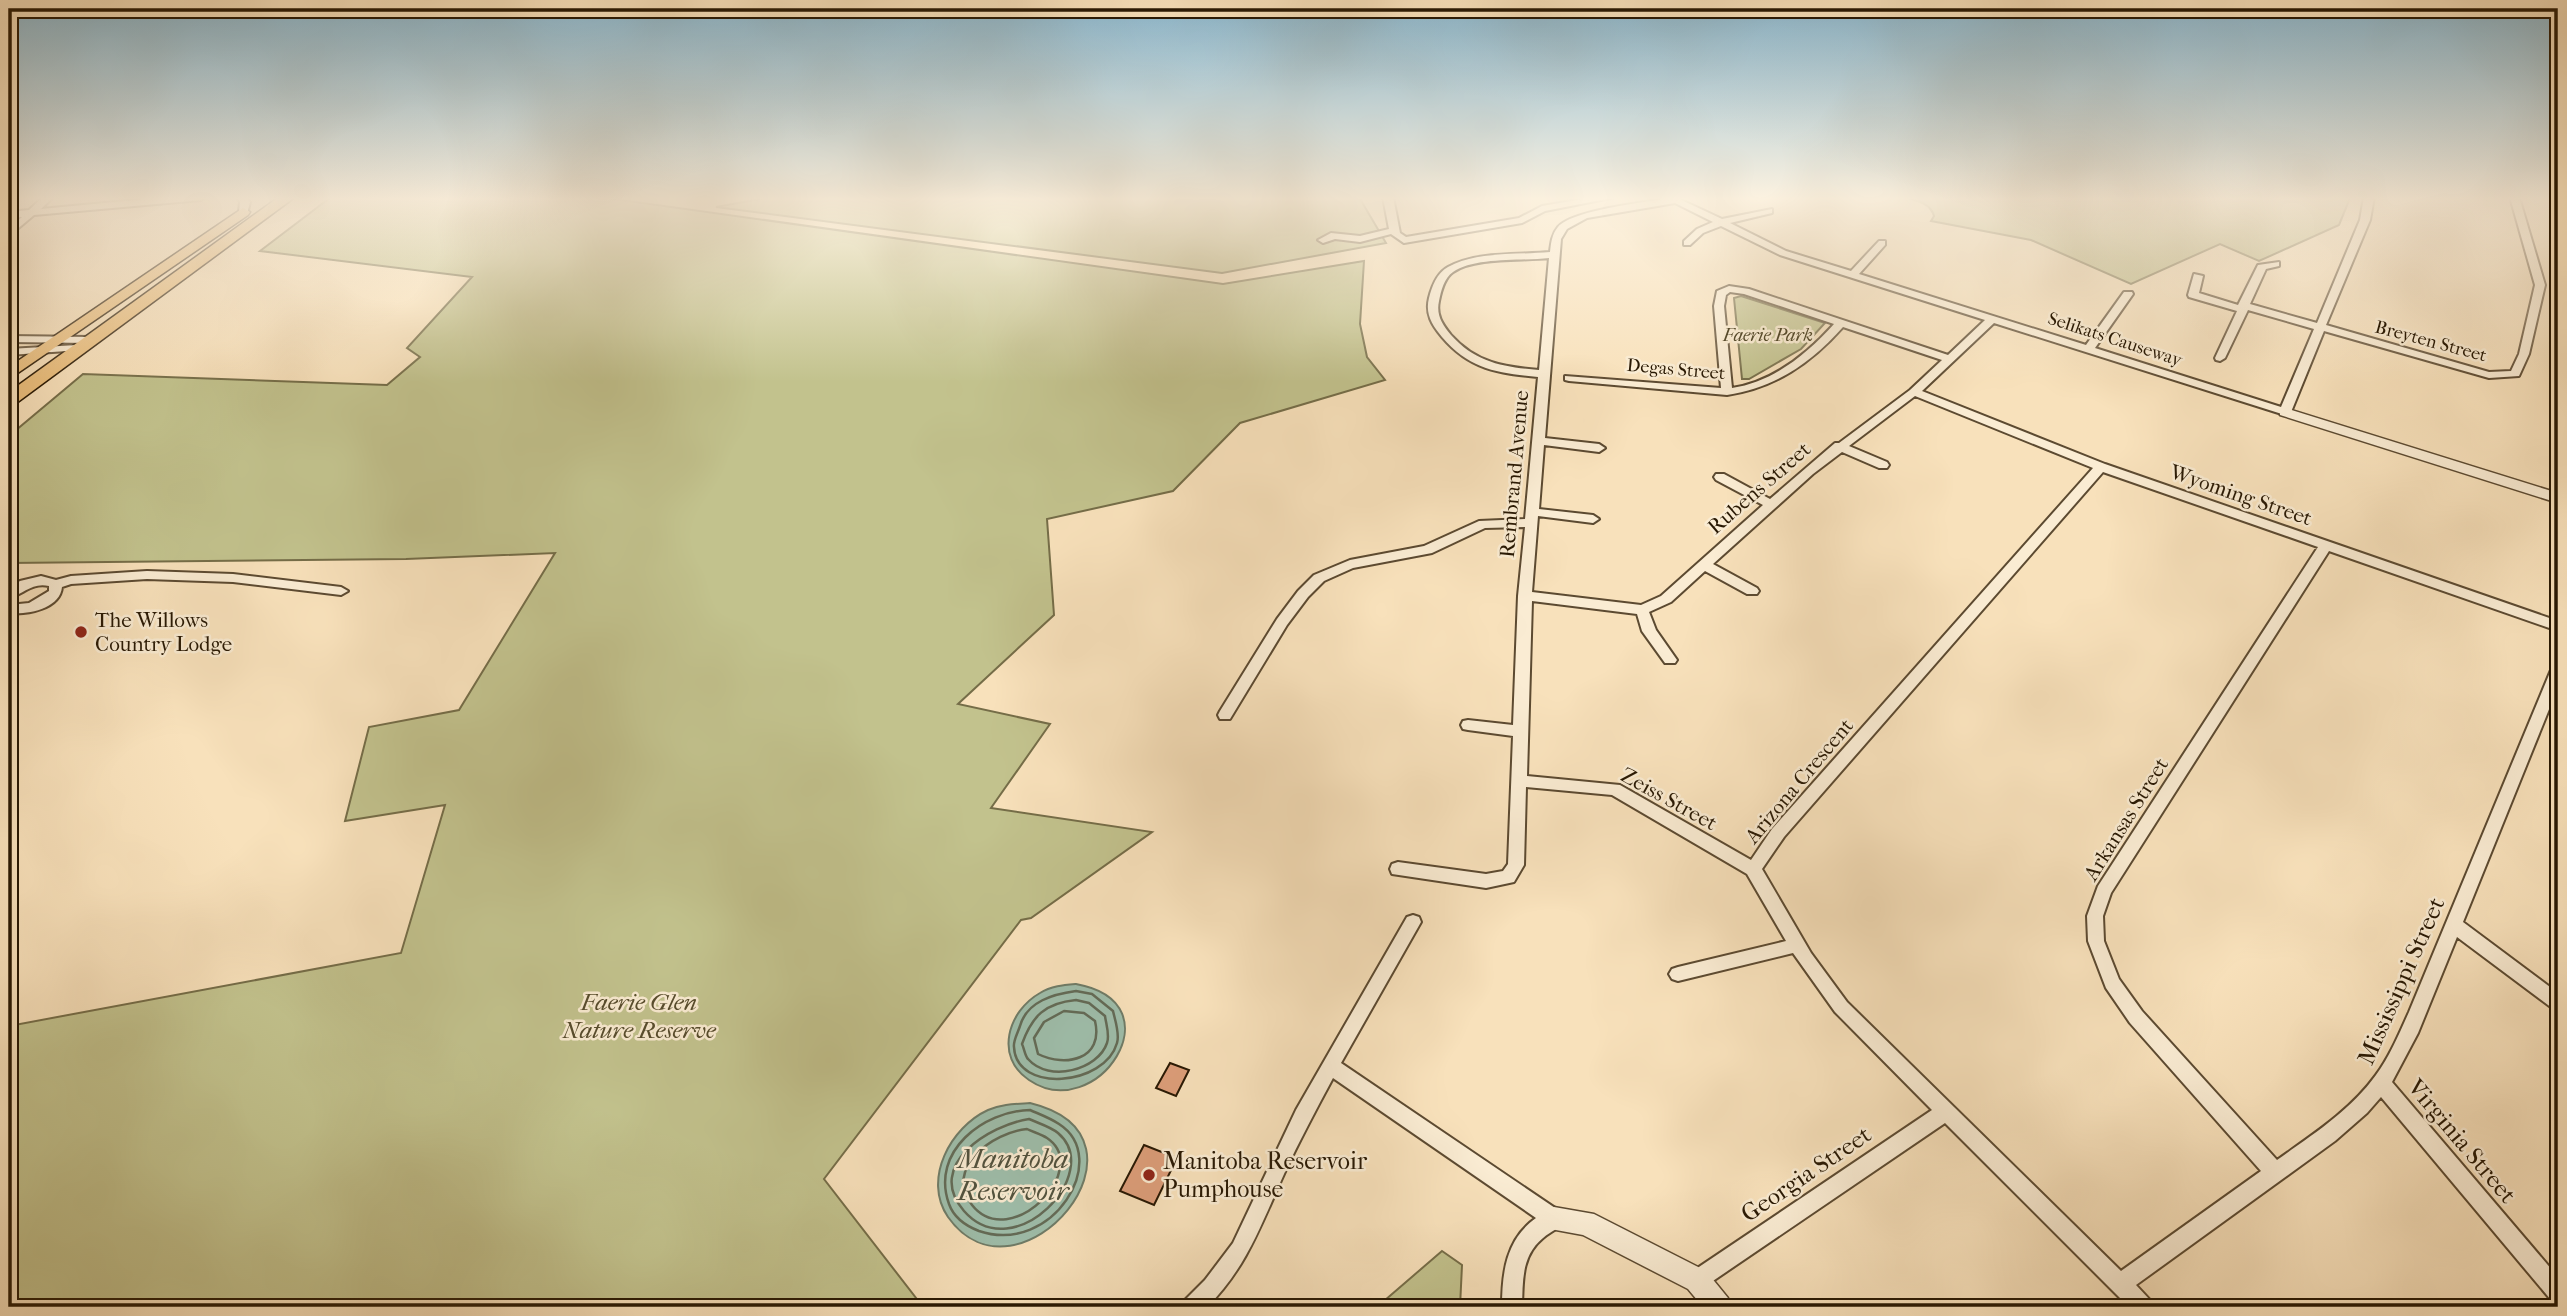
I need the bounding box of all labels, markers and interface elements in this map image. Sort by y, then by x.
street label: Selikats Causeway [2045,308,2186,371]
street label: Breyten Street [2373,317,2489,367]
park label: Faerie Park [1722,325,1813,346]
street label: Degas Street [1626,355,1727,384]
street label: Rembrand Avenue [1495,389,1533,559]
street label: Rubens Street [1703,437,1816,539]
street label: Wyoming Street [2166,459,2316,531]
place label: The Willows Country Lodge [95,608,232,656]
marker: The Willows Country Lodge [73,624,89,640]
street label: Arizona Crescent [1739,713,1858,849]
street label: Arkansas Street [2078,753,2174,886]
street label: Zeiss Street [1617,763,1722,835]
street label: Mississippi Street [2352,893,2451,1069]
park label: Faerie Glen Nature Reserve [561,988,717,1044]
street label: Virginia Street [2401,1072,2522,1209]
street label: Georgia Street [1736,1120,1877,1228]
water label: Manitoba Reservoir [955,1142,1071,1207]
place label: Manitoba Reservoir Pumphouse [1163,1147,1368,1203]
marker: Manitoba Reservoir Pumphouse [1141,1167,1157,1183]

